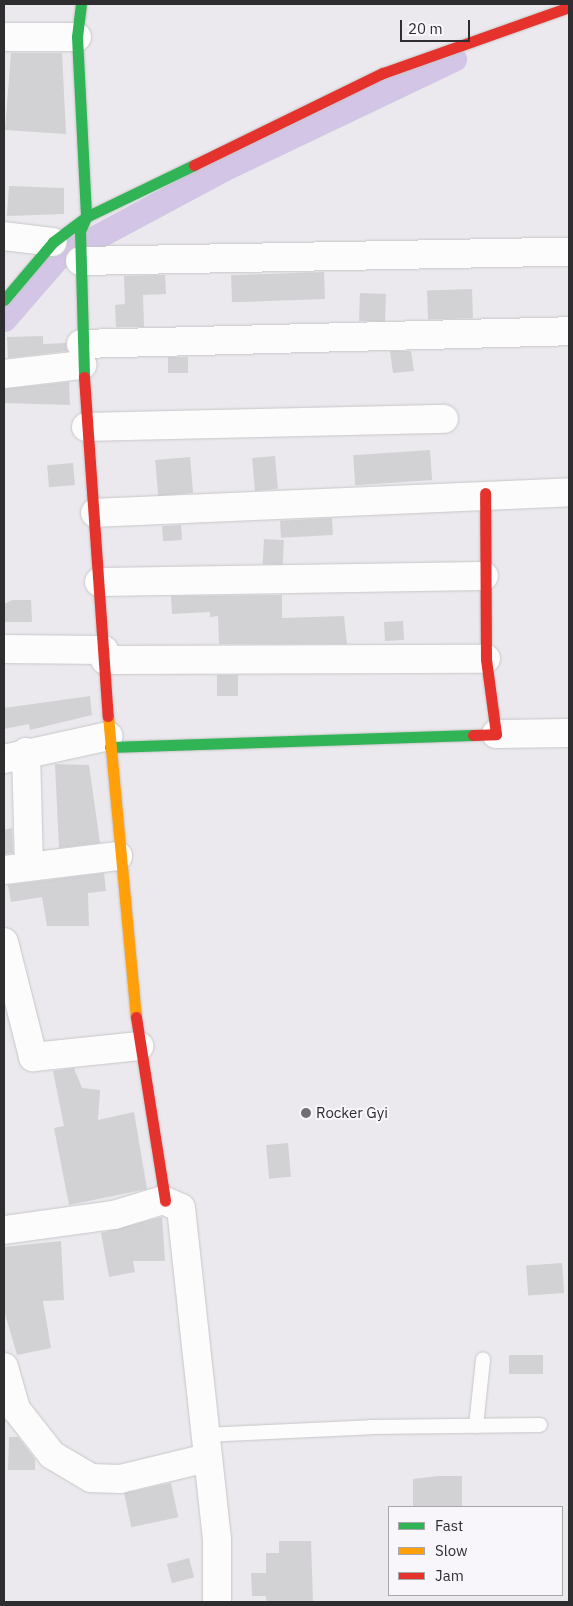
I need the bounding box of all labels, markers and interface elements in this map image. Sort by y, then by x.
scale bar [403,10,473,42]
text: 20 m [408,19,443,38]
place label: Rocker Gyi [316,1104,388,1122]
marker: Rocker Gyi [300,1107,312,1119]
legend [388,1506,563,1596]
text: Fast [435,1516,463,1535]
text: Slow [435,1541,468,1560]
text: Jam [435,1566,464,1585]

